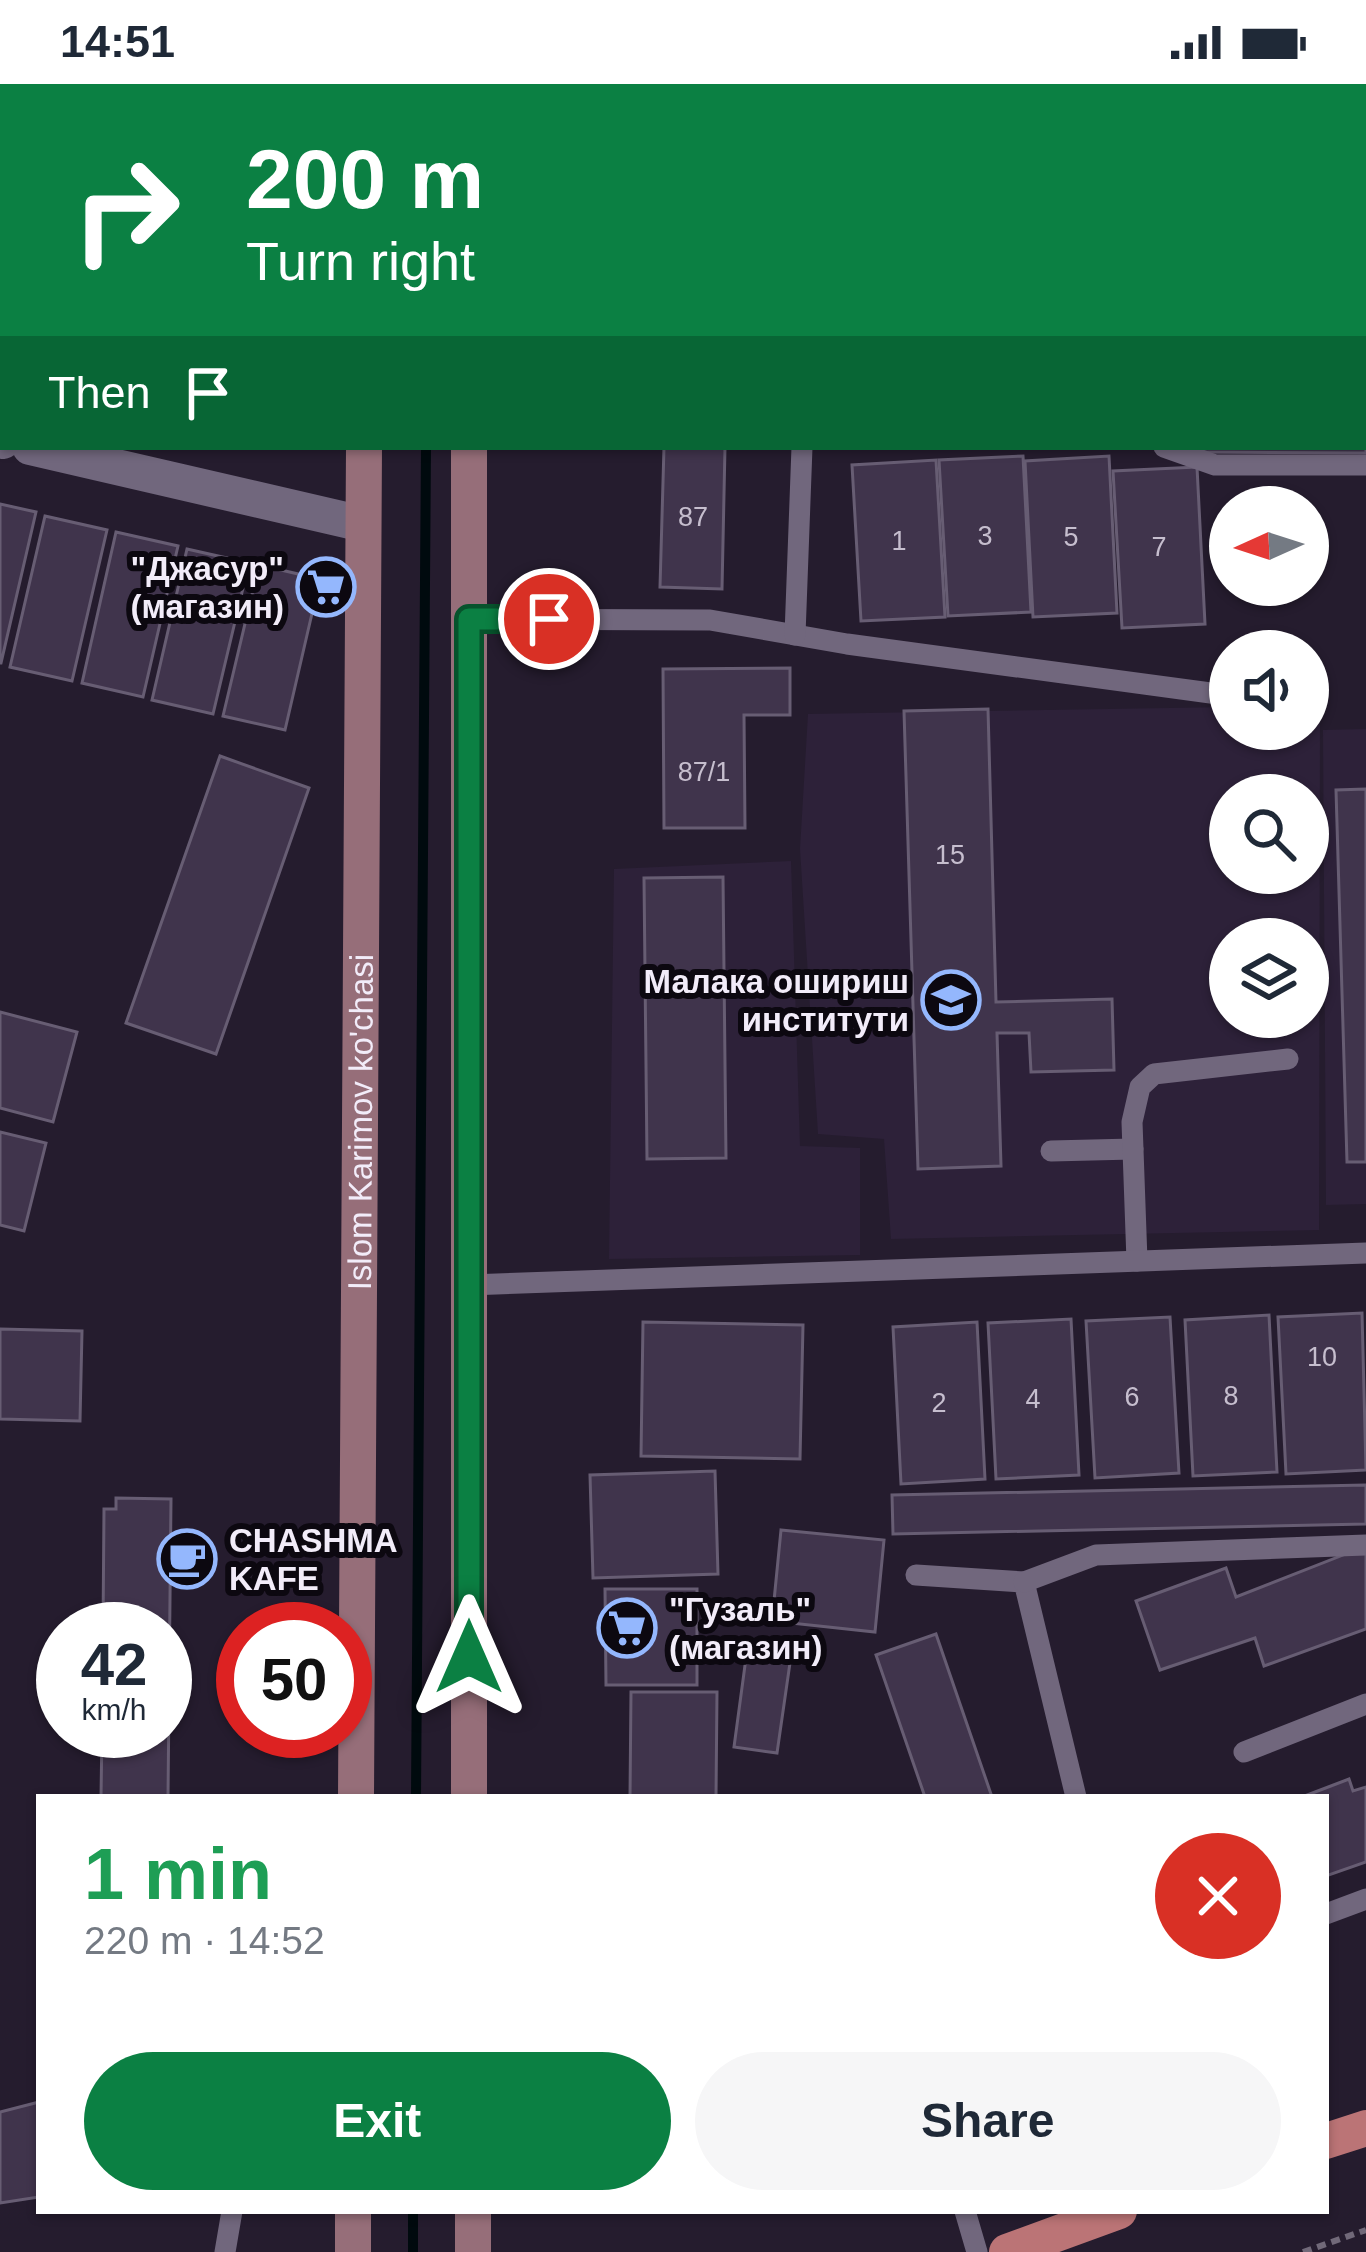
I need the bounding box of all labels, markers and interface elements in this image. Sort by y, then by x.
text: 14:51 [60,16,175,67]
icon: right [48,132,204,288]
text: 200 m [246,132,484,226]
text: Turn right [246,231,475,291]
icon: arrive [175,360,241,426]
text: Then [48,367,151,418]
north arrow [1209,486,1329,606]
map controls [1209,486,1329,1038]
house number: 87 [678,502,708,532]
house number: 3 [977,521,993,551]
house number: 5 [1063,522,1079,552]
house number: 1 [891,526,907,556]
house number: 7 [1151,532,1167,562]
place label: "Джасур" (магазин) [131,550,284,625]
supermarket icon: "Джасур" (магазин) [295,556,357,618]
pin [498,568,600,670]
icon: arrive [516,586,582,652]
button: sound [1209,630,1329,750]
house number: 87/1 [678,757,730,787]
button: search [1209,774,1329,894]
house number: 15 [935,840,965,870]
button: layers [1209,918,1329,1038]
street label: Islom Karimov ko'chasi [341,954,380,1290]
place label: Малака ошириш институти [644,963,909,1038]
school or university icon: Малака ошириш институти [920,969,982,1031]
house number: 10 [1307,1342,1337,1372]
house number: 8 [1223,1381,1239,1411]
house number: 6 [1124,1382,1140,1412]
house number: 4 [1025,1384,1041,1414]
house number: 2 [931,1388,947,1418]
place label: CHASHMA KAFE [229,1522,398,1597]
cafe icon: CHASHMA KAFE [156,1528,218,1590]
place label: "Гузаль" (магазин) [669,1591,822,1666]
position arrow [406,1594,532,1720]
supermarket icon: "Гузаль" (магазин) [596,1597,658,1659]
speed limit sign: 50 [216,1602,372,1758]
text: 42 [81,1631,147,1698]
text: km/h [81,1693,147,1726]
button: close [1155,1833,1281,1959]
text: 1 min [84,1834,272,1914]
text: 220 m · 14:52 [84,1919,325,1962]
button: Exit [84,2052,671,2190]
button: Share [695,2052,1281,2190]

